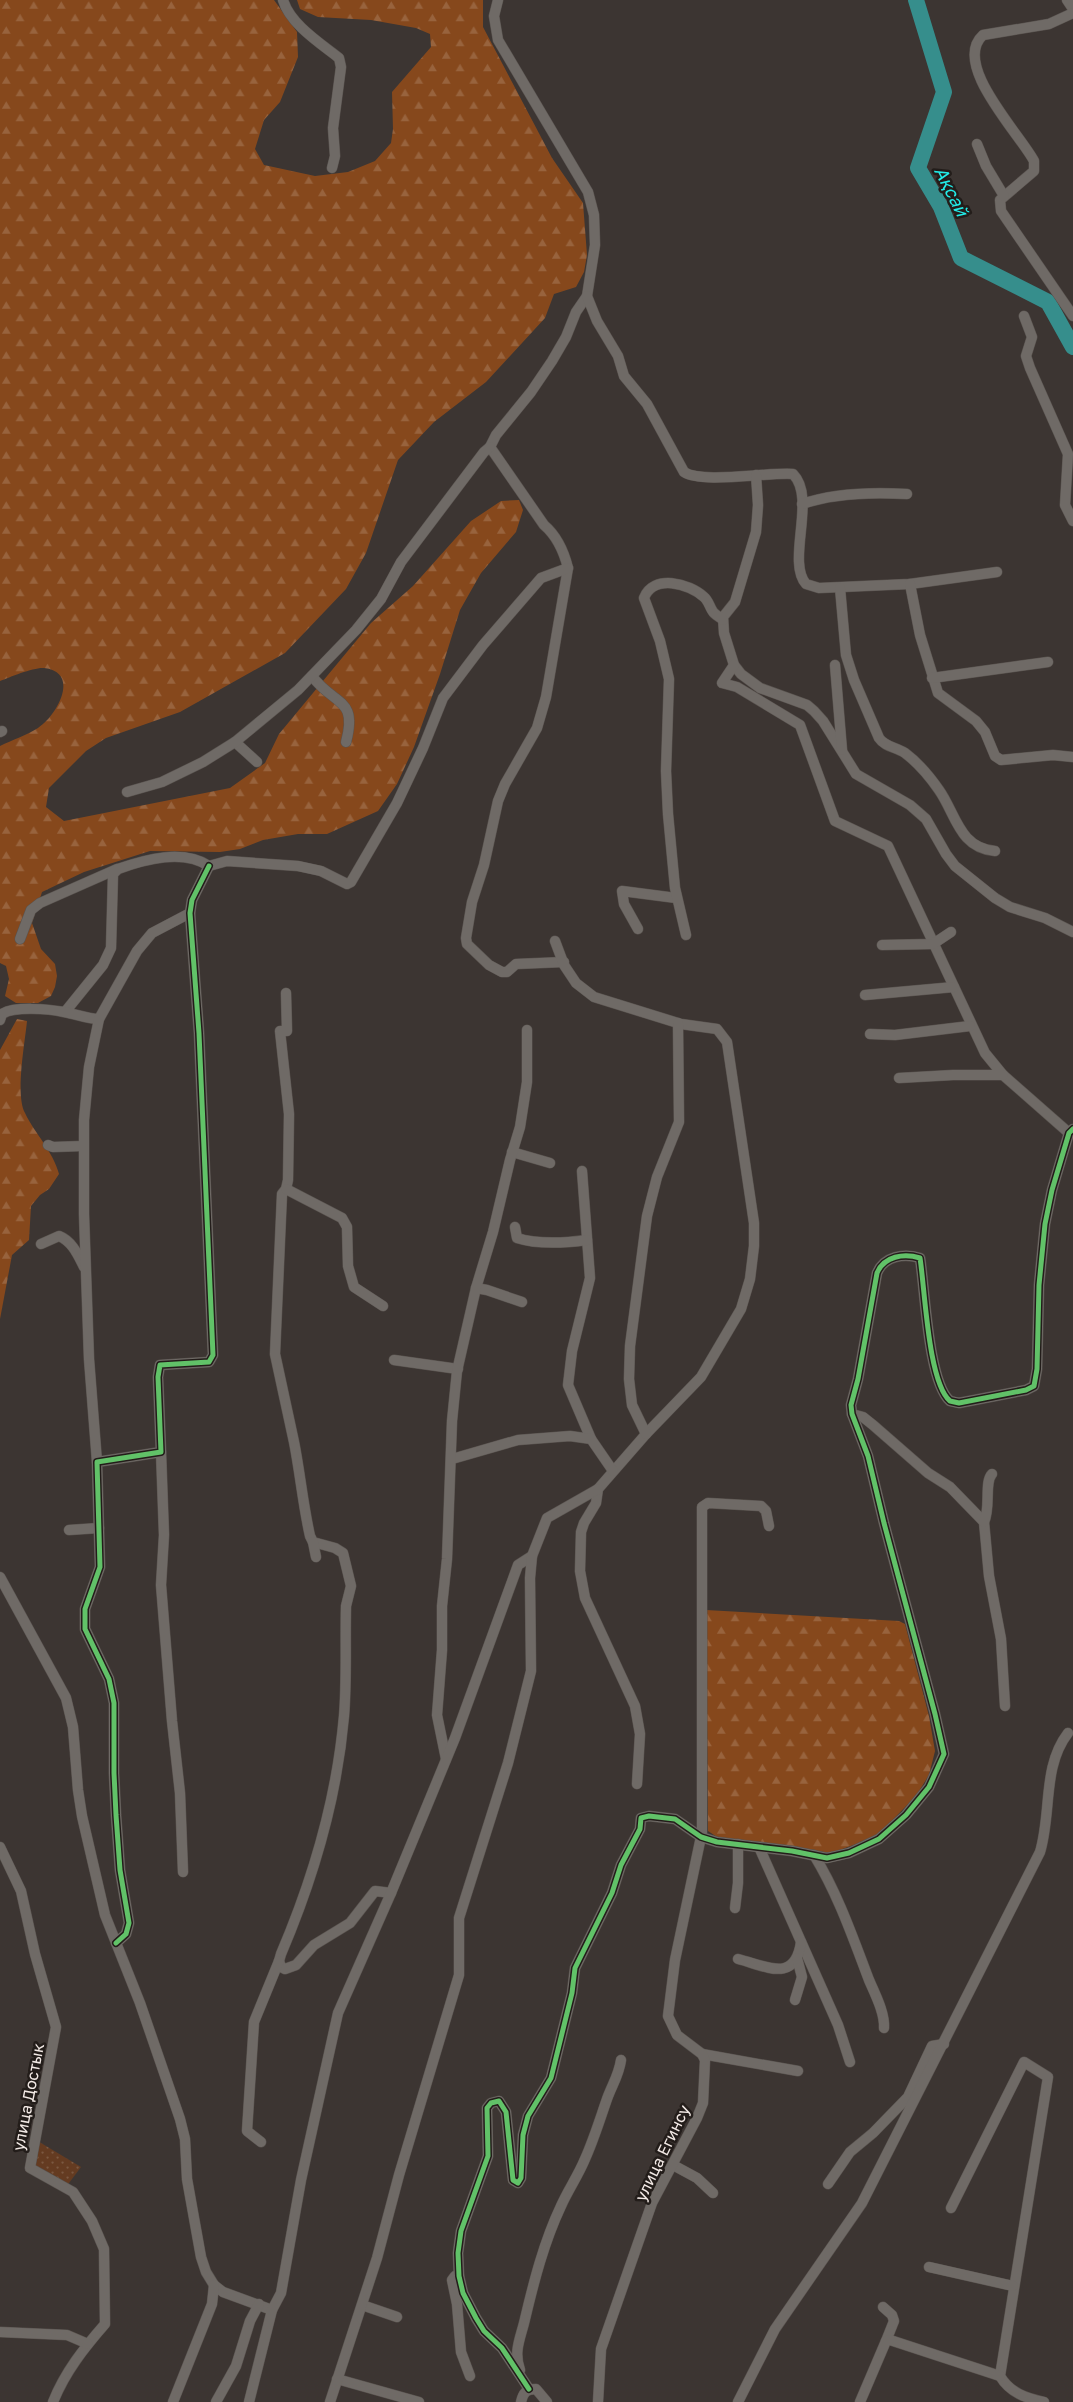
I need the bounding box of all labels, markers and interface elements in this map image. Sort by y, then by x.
water label: Ақсай [930,162,974,221]
street label: улица Достык [8,2041,48,2153]
street label: улица Егинсу [630,2101,694,2205]

